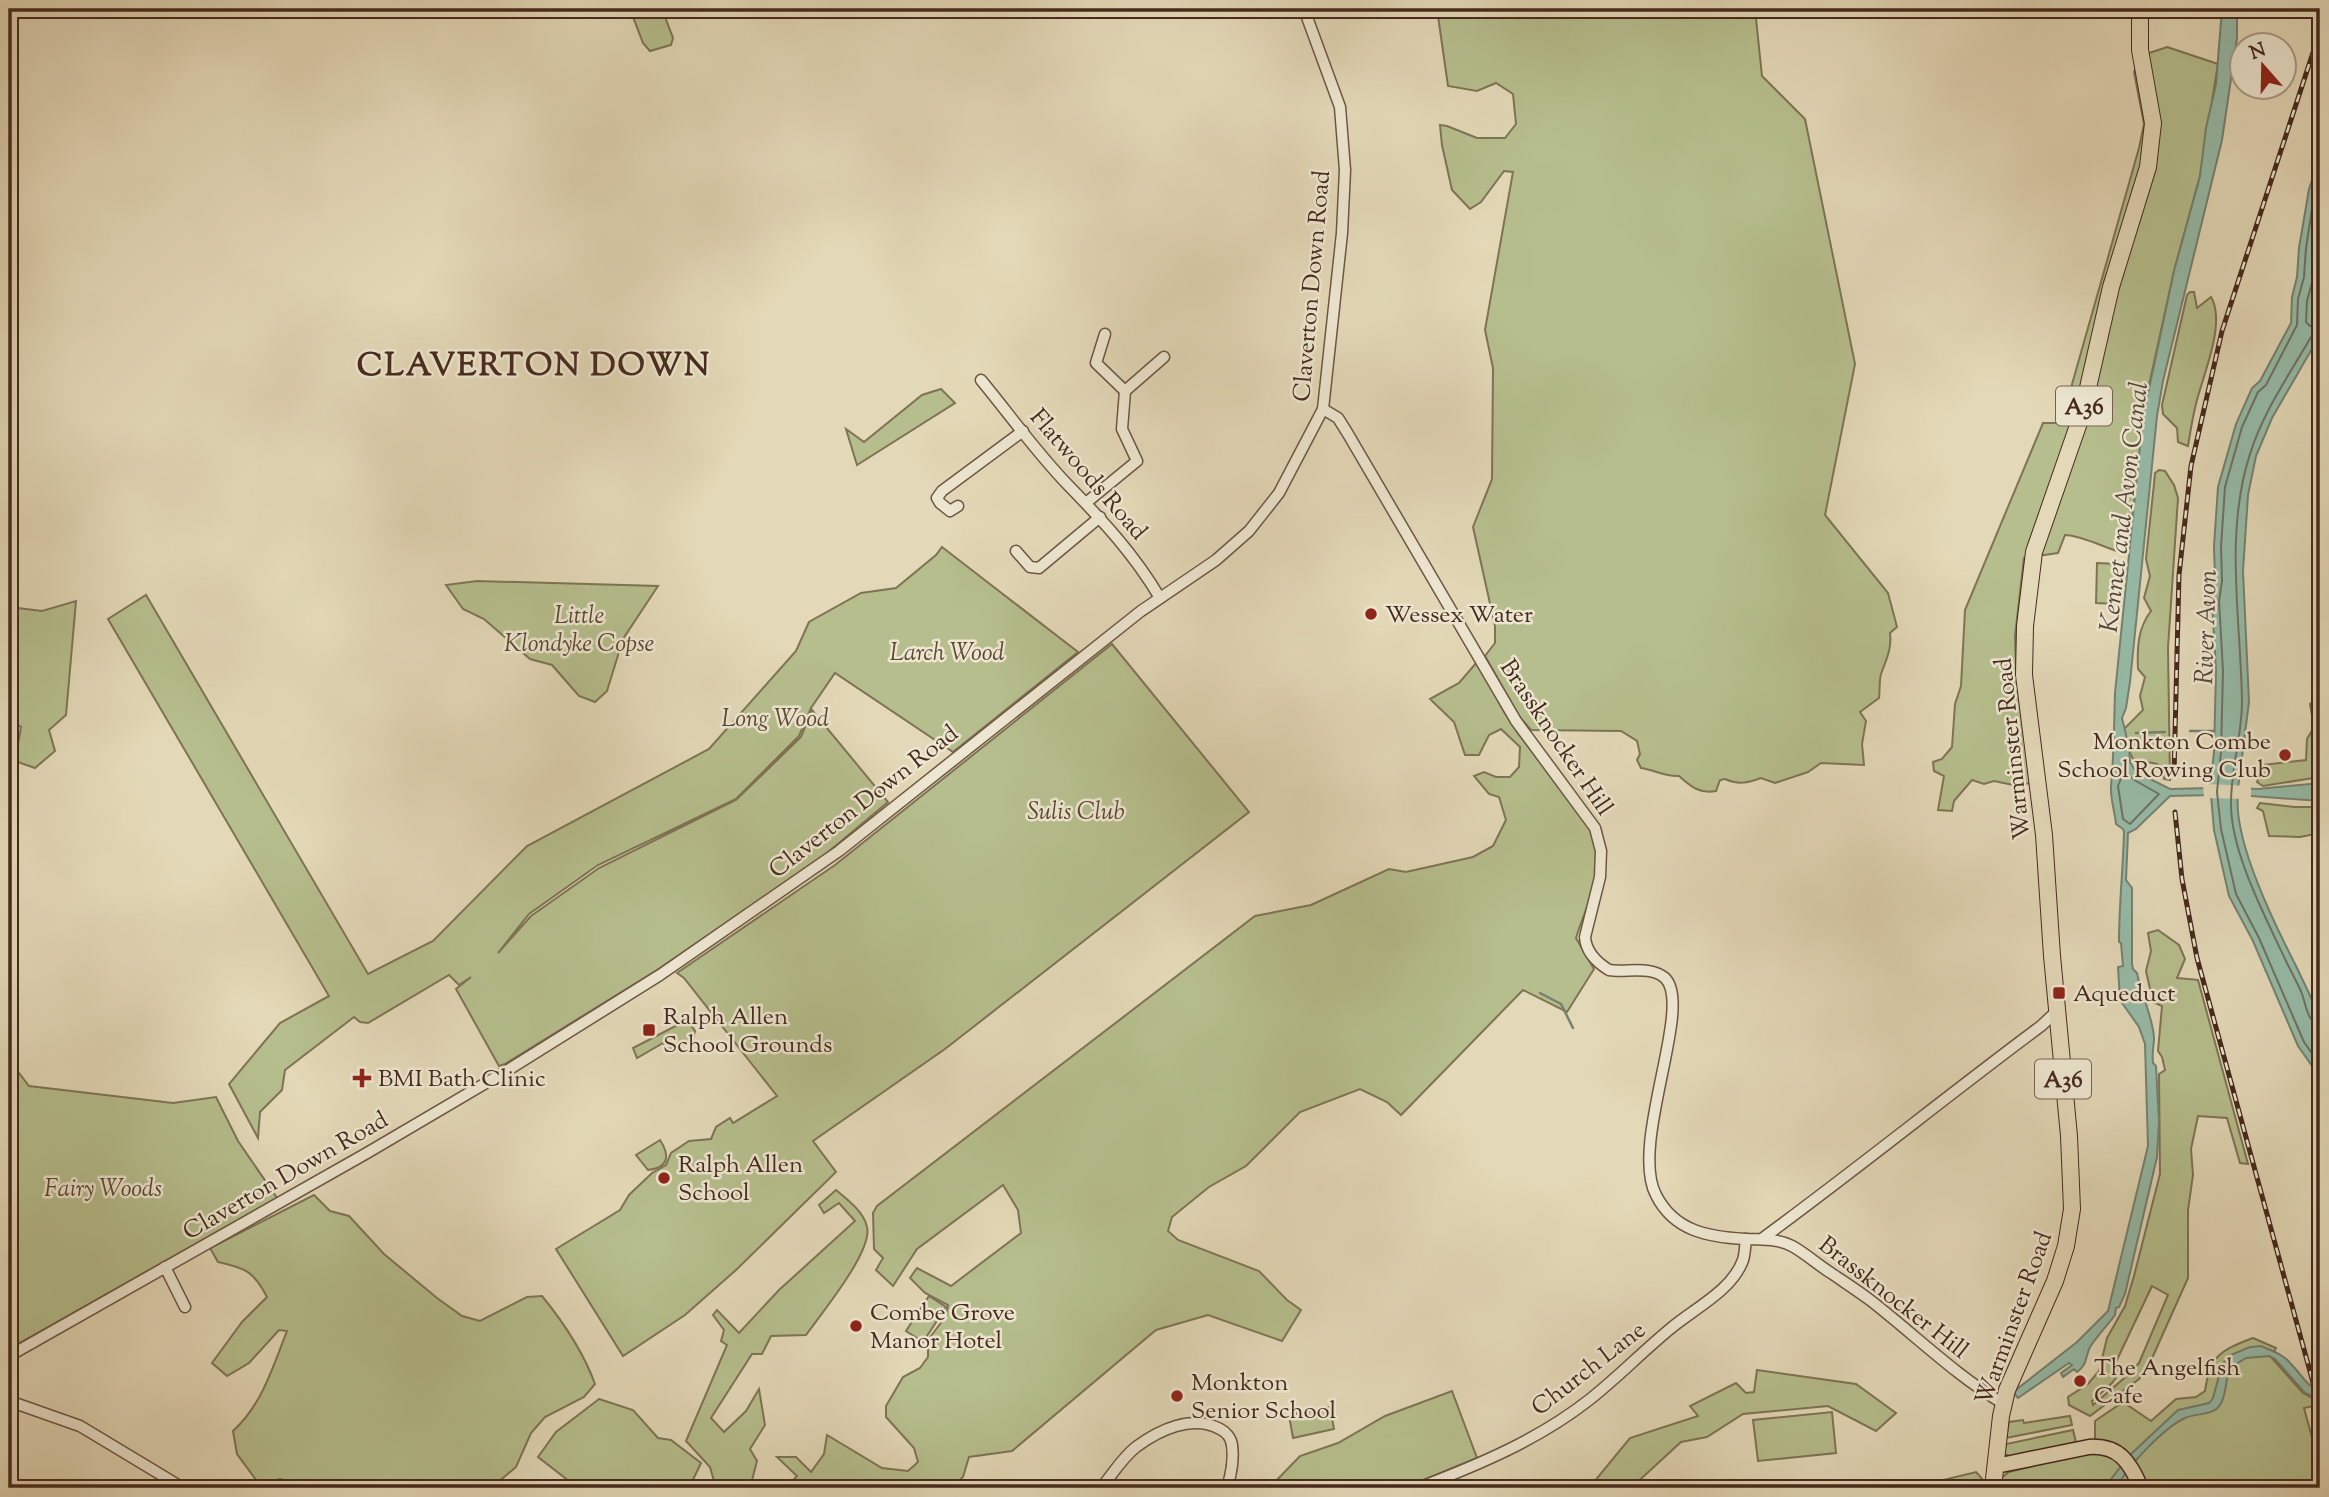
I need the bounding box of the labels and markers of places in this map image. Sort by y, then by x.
place label: Wessex Water [1385,599,1533,633]
marker: Wessex Water [1363,606,1379,622]
place label: Monkton Combe School Rowing Club [2057,726,2271,788]
marker: Monkton Combe School Rowing Club [2277,747,2293,763]
place label: Aqueduct [2073,978,2176,1012]
marker: Aqueduct [2051,985,2067,1001]
place label: Ralph Allen School Grounds [663,1001,832,1063]
marker: Ralph Allen School Grounds [641,1022,657,1038]
place label: BMI Bath Clinic [378,1063,546,1097]
marker: BMI Bath Clinic [352,1068,372,1088]
place label: Ralph Allen School [678,1149,803,1211]
marker: Ralph Allen School [656,1170,672,1186]
place label: Combe Grove Manor Hotel [870,1297,1015,1359]
marker: Combe Grove Manor Hotel [848,1318,864,1334]
place label: The Angelfish Cafe [2094,1352,2240,1414]
place label: Monkton Senior School [1191,1367,1337,1429]
marker: The Angelfish Cafe [2072,1373,2088,1389]
marker: Monkton Senior School [1169,1388,1185,1404]

